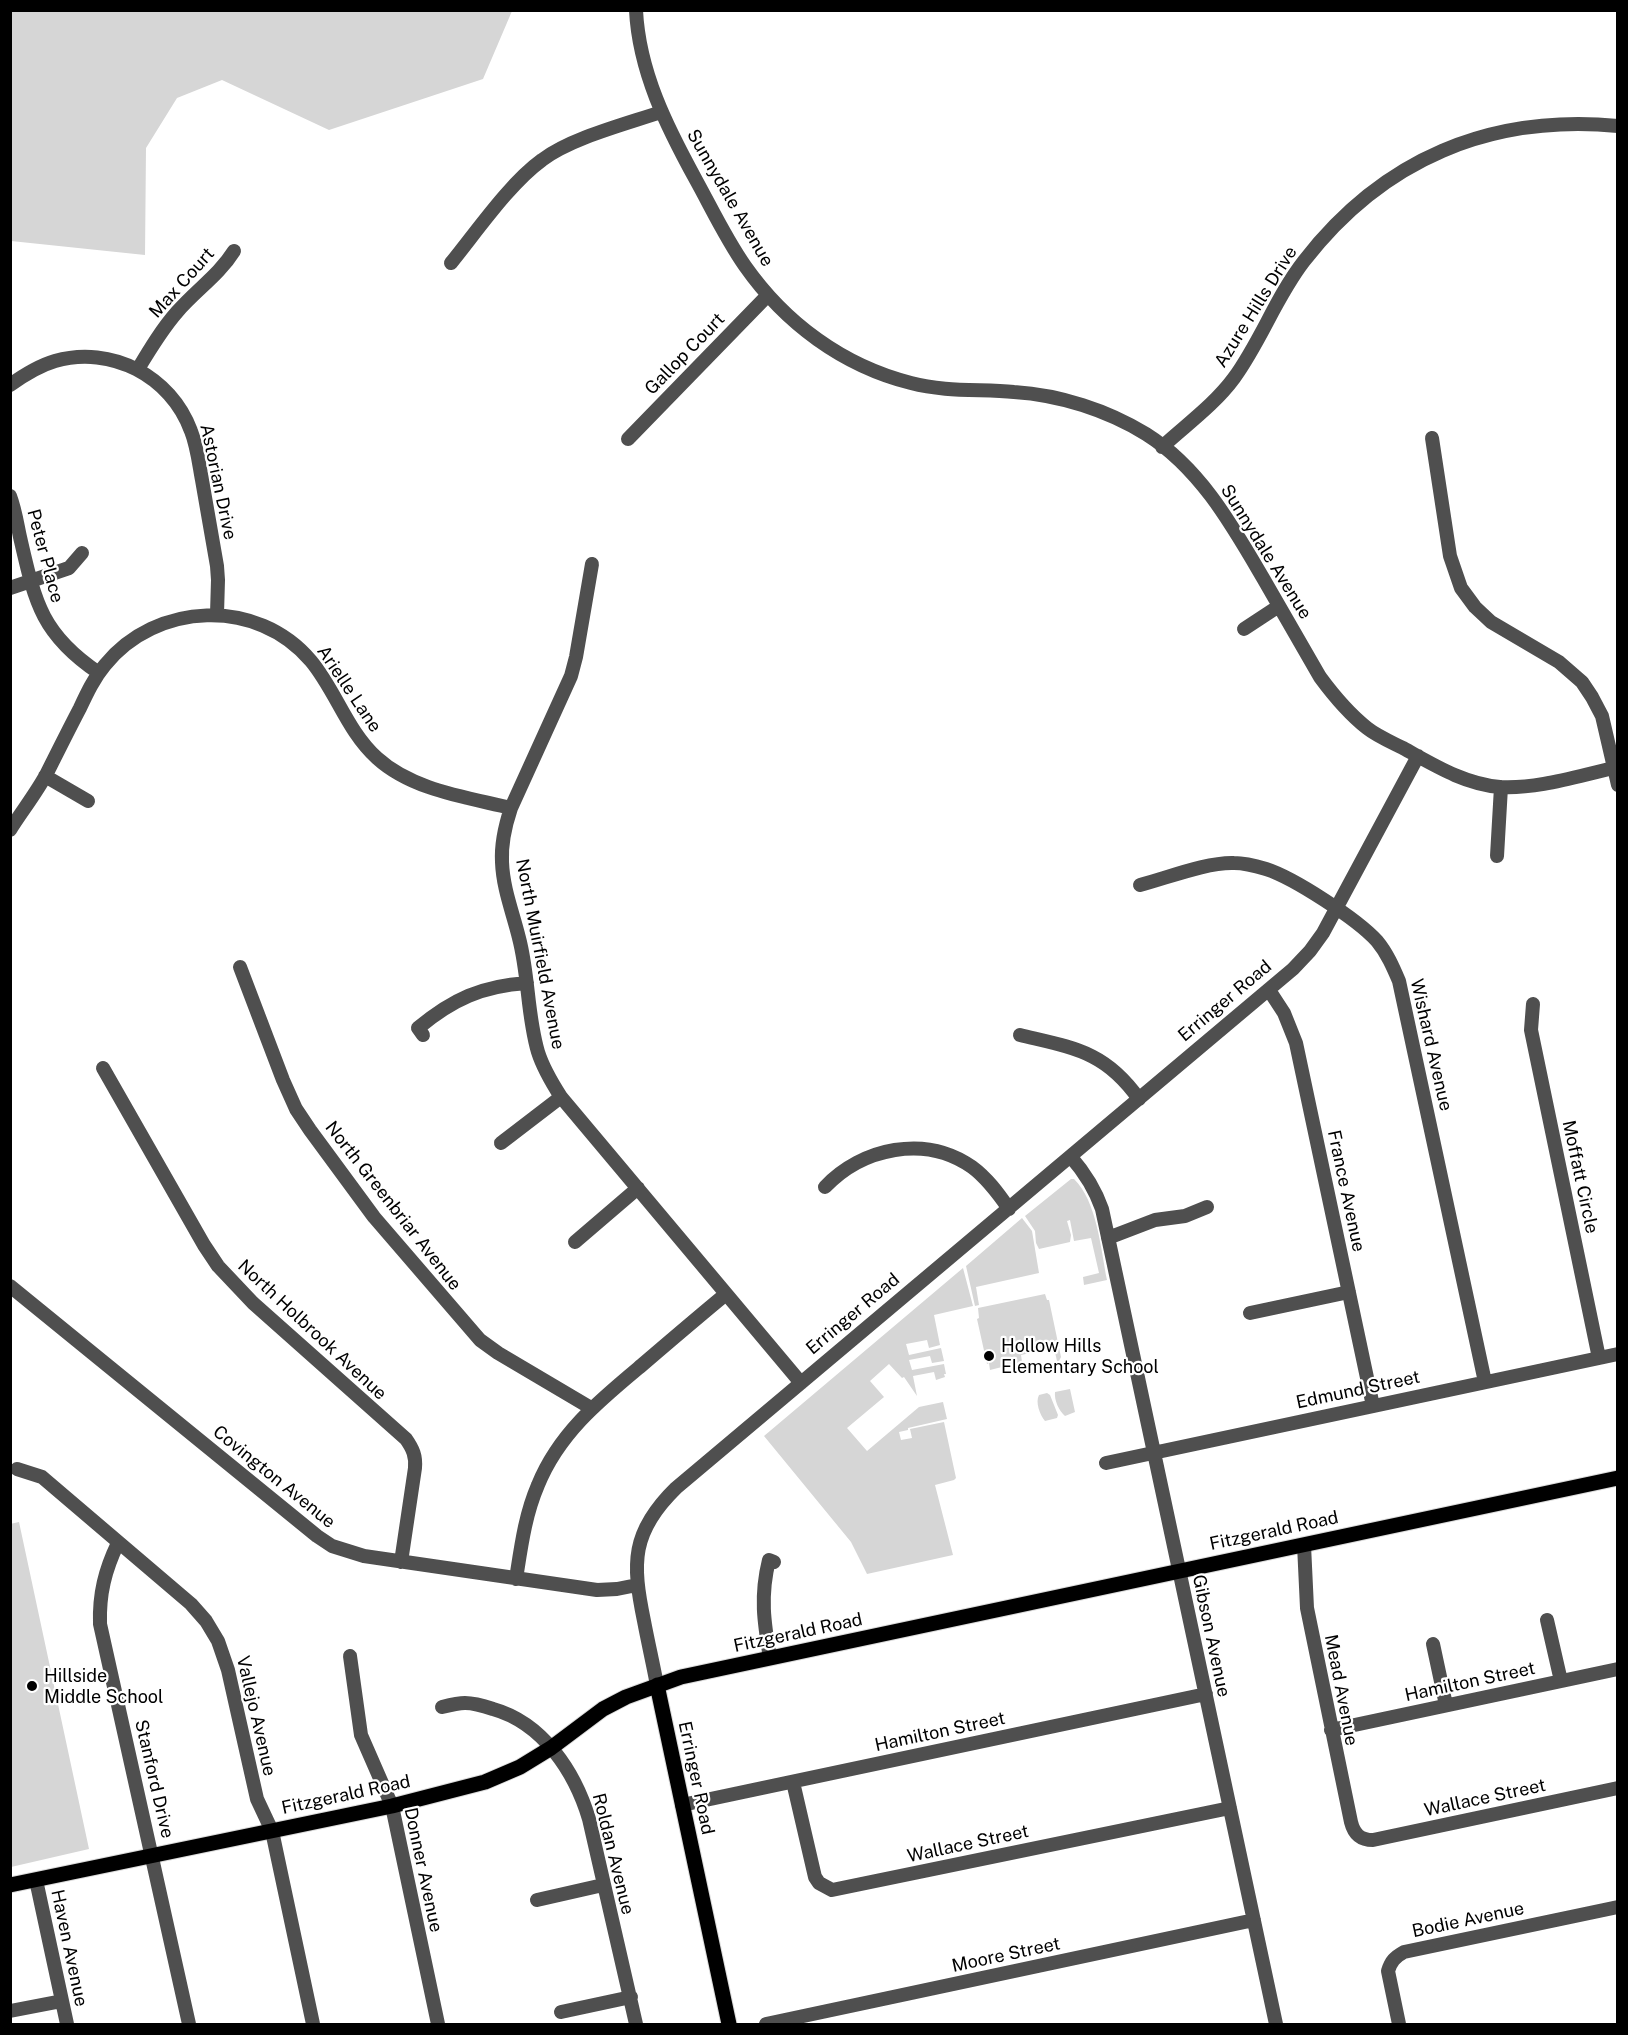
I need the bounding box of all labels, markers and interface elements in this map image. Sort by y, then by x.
street label: Sunnydale Avenue [682,126,778,270]
street label: Azure Hills Drive [1210,242,1302,372]
street label: Max Court [145,243,219,323]
street label: Gallop Court [641,309,729,399]
street label: Astorian Drive [195,422,241,542]
street label: Sunnydale Avenue [1216,481,1316,623]
street label: Peter Place [22,507,68,605]
street label: Arielle Lane [312,642,386,736]
street label: North Muirfield Avenue [511,857,569,1051]
street label: Erringer Road [1174,956,1276,1046]
street label: Wishard Avenue [1405,977,1457,1113]
street label: North Greenbriar Avenue [320,1117,466,1295]
street label: Moffatt Circle [1557,1118,1603,1236]
street label: France Avenue [1323,1128,1369,1254]
street label: North Holbrook Avenue [233,1255,391,1405]
street label: Erringer Road [802,1269,904,1359]
place label: Hollow Hills Elementary School [1001,1335,1159,1378]
marker: Hollow Hills Elementary School [982,1349,996,1363]
street label: Edmund Street [1294,1366,1422,1414]
street label: Covington Avenue [208,1421,340,1533]
street label: Fitzgerald Road [1208,1507,1340,1555]
street label: Gibson Avenue [1188,1573,1234,1699]
street label: Fitzgerald Road [732,1609,864,1657]
street label: Mead Avenue [1320,1633,1362,1747]
street label: Vallejo Avenue [232,1654,280,1778]
street label: Hamilton Street [1403,1658,1537,1706]
place label: Hillside Middle School [44,1665,163,1708]
marker: Hillside Middle School [25,1679,39,1693]
street label: Hamilton Street [873,1708,1007,1756]
street label: Stanford Drive [130,1718,178,1840]
street label: Erringer Road [673,1719,719,1837]
street label: Fitzgerald Road [280,1771,412,1819]
street label: Wallace Street [1422,1775,1548,1821]
street label: Roldan Avenue [587,1791,639,1917]
street label: Donner Avenue [399,1806,447,1934]
street label: Wallace Street [905,1821,1031,1867]
street label: Haven Avenue [46,1888,92,2008]
street label: Bodie Avenue [1410,1898,1526,1942]
street label: Moore Street [950,1933,1062,1977]

